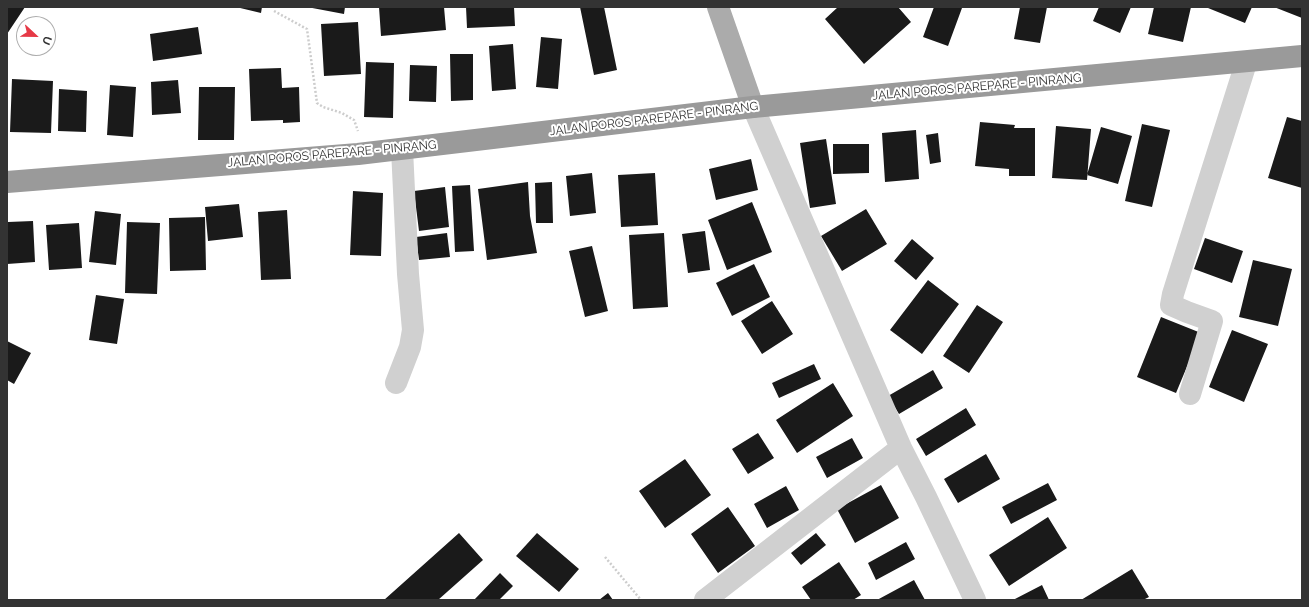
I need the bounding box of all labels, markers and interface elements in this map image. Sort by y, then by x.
north arrow [16,16,56,56]
text: U [39,34,54,47]
street label: JALAN POROS PAREPARE - PINRANG [872,71,1082,103]
street label: JALAN POROS PAREPARE - PINRANG [549,99,759,139]
street label: JALAN POROS PAREPARE - PINRANG [227,138,437,170]

